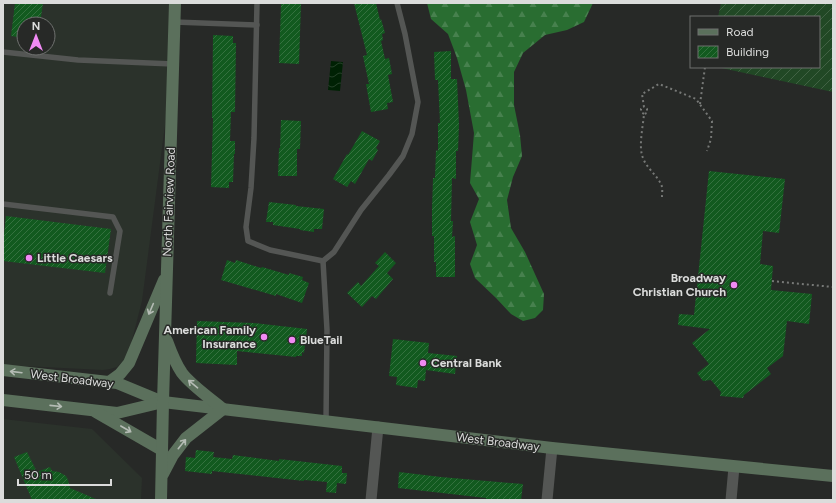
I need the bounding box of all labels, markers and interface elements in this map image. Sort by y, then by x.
north arrow [16,16,56,56]
legend [690,16,820,68]
text: N [32,20,40,33]
text: Road [726,25,754,39]
text: Building [726,45,769,59]
street label: North Fairview Road [160,147,178,257]
place label: Little Caesars [37,251,113,265]
marker: Little Caesars [24,253,34,263]
place label: Broadway Christian Church [633,271,726,299]
marker: Broadway Christian Church [729,280,739,290]
one-way arrow [147,303,155,315]
place label: American Family Insurance [164,323,256,351]
marker: American Family Insurance [259,332,269,342]
place label: BlueTail [300,333,343,347]
marker: BlueTail [287,335,297,345]
place label: Central Bank [431,356,502,370]
marker: Central Bank [418,358,428,368]
street label: West Broadway [30,367,115,391]
one-way arrow [10,368,23,375]
one-way arrow [187,379,198,388]
one-way arrow [49,402,62,410]
one-way arrow [120,426,132,433]
street label: West Broadway [456,430,541,454]
one-way arrow [177,438,186,449]
scale bar [18,461,111,487]
text: 50 m [24,468,52,482]

